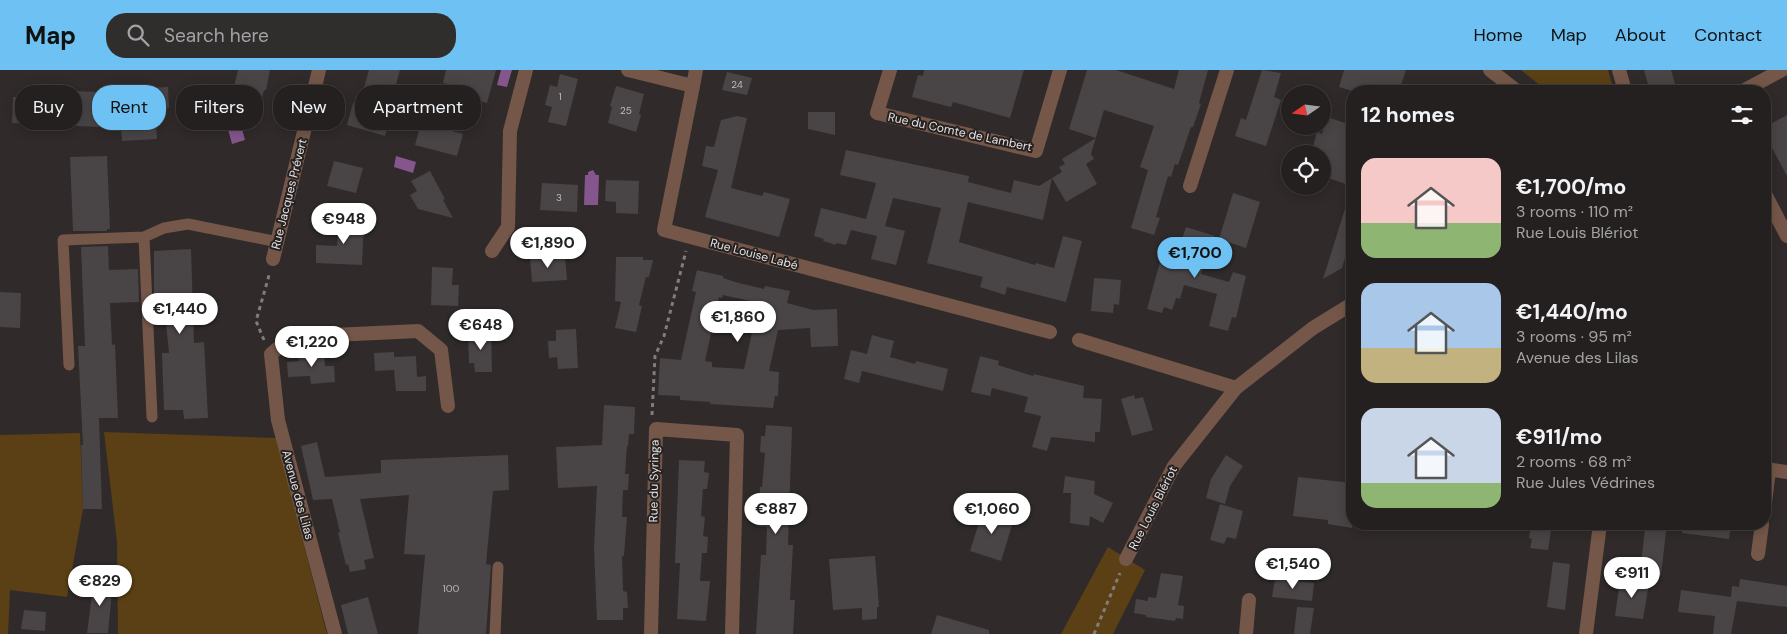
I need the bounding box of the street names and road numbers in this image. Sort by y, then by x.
street label: Rue du Comte de Lambert [886,109,1034,155]
street label: Rue Jacques Prévert [267,137,311,251]
street label: Rue Louise Labé [708,235,800,273]
street label: Rue du Syringa [645,440,663,522]
street label: Avenue des Lilas [278,449,318,541]
street label: Rue Louis Blériot [1125,463,1181,553]

